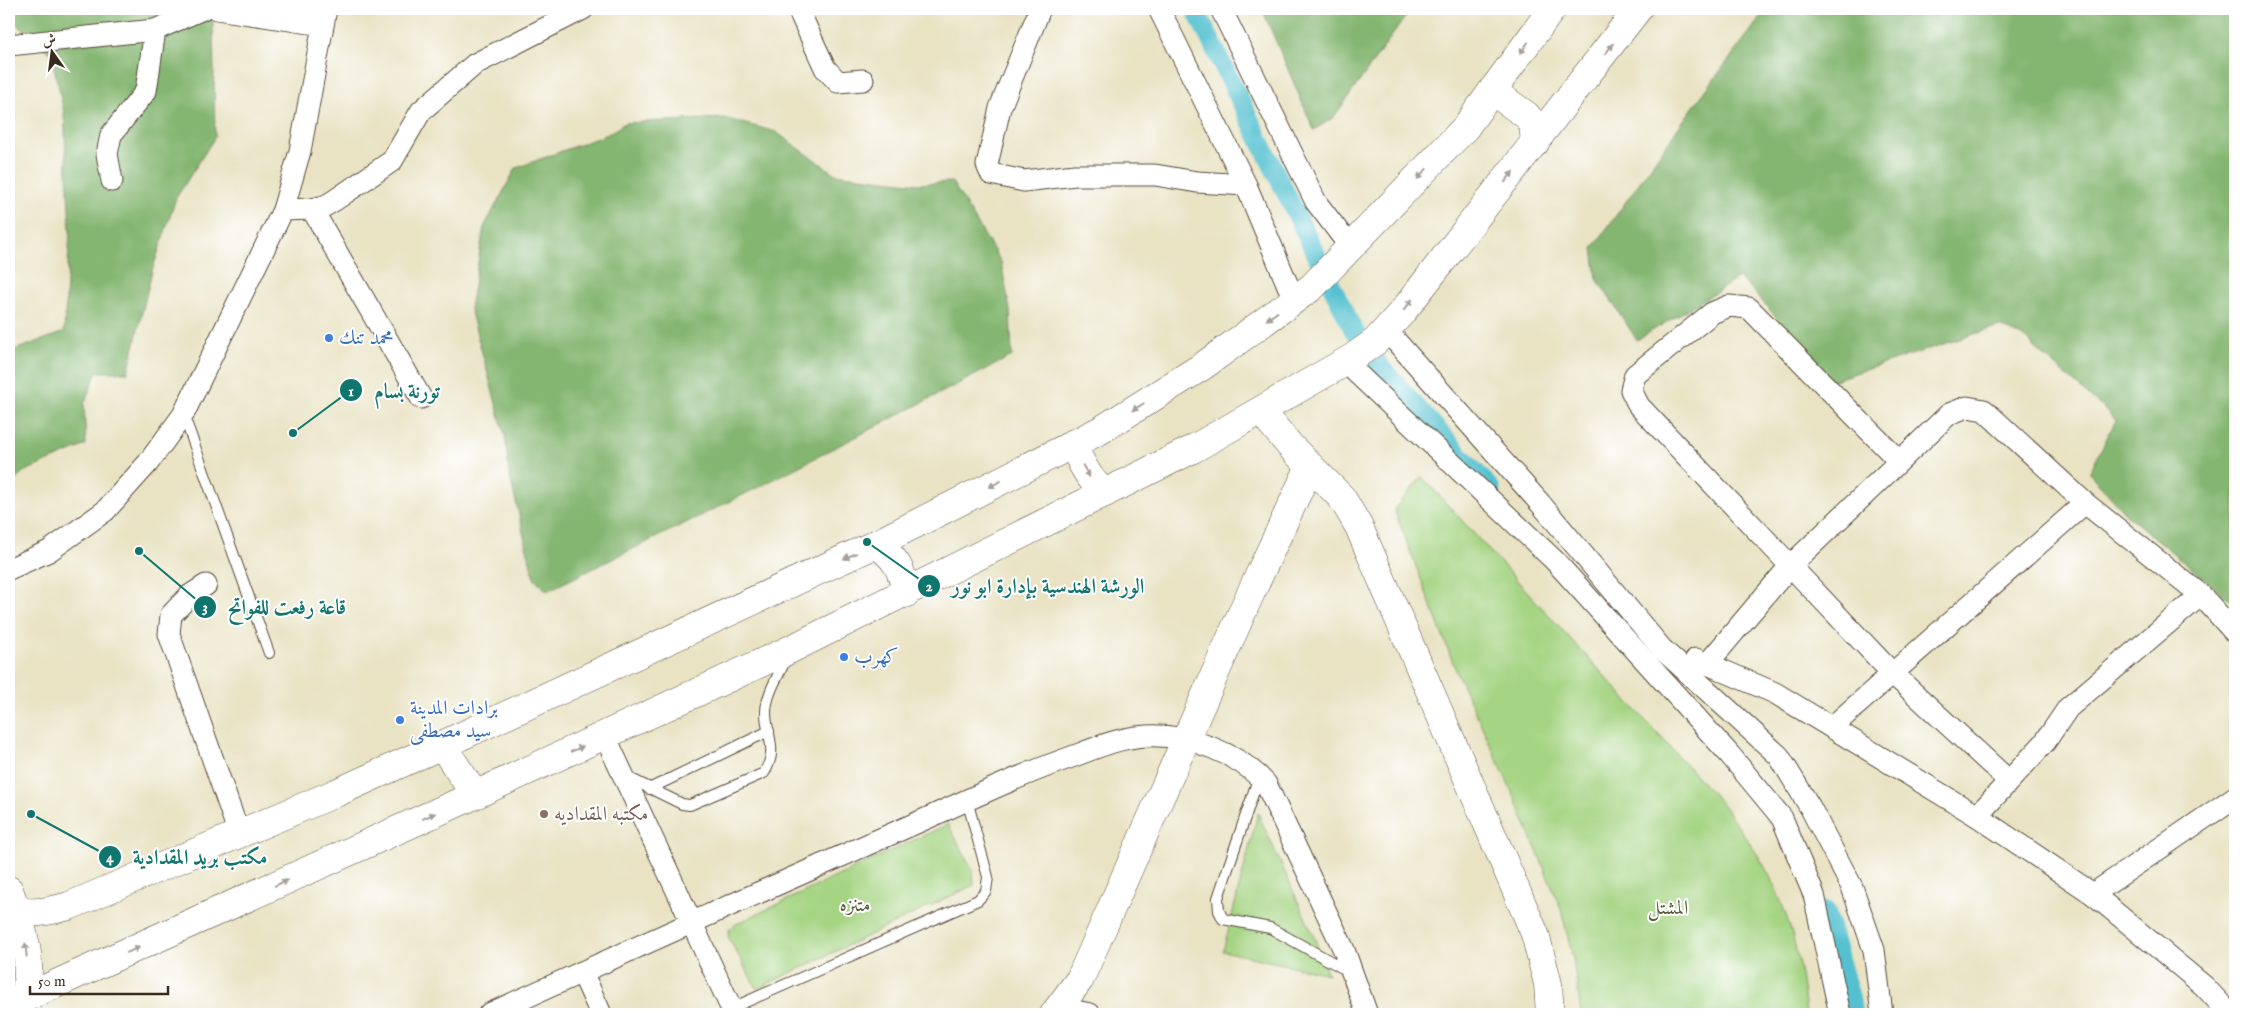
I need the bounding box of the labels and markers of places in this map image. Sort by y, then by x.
place label: محمد تنك [339,326,394,351]
marker: محمد تنك [323,332,335,344]
callout: تورنة بسام [339,372,449,408]
callout: الورشة الهندسية بإدارة ابو نور [917,568,1155,604]
callout: قاعة رفعت للفواتح [193,589,356,625]
place label: كهرب [854,645,899,670]
marker: كهرب [838,651,850,663]
place label: برادات المدينة سيد مصطفى [410,696,498,745]
marker: برادات المدينة سيد مصطفى [394,714,406,726]
place label: مكتبه المقداديه [554,802,648,827]
marker: مكتبه المقداديه [538,808,550,820]
callout: مكتب بريد المقدادية [98,839,278,875]

